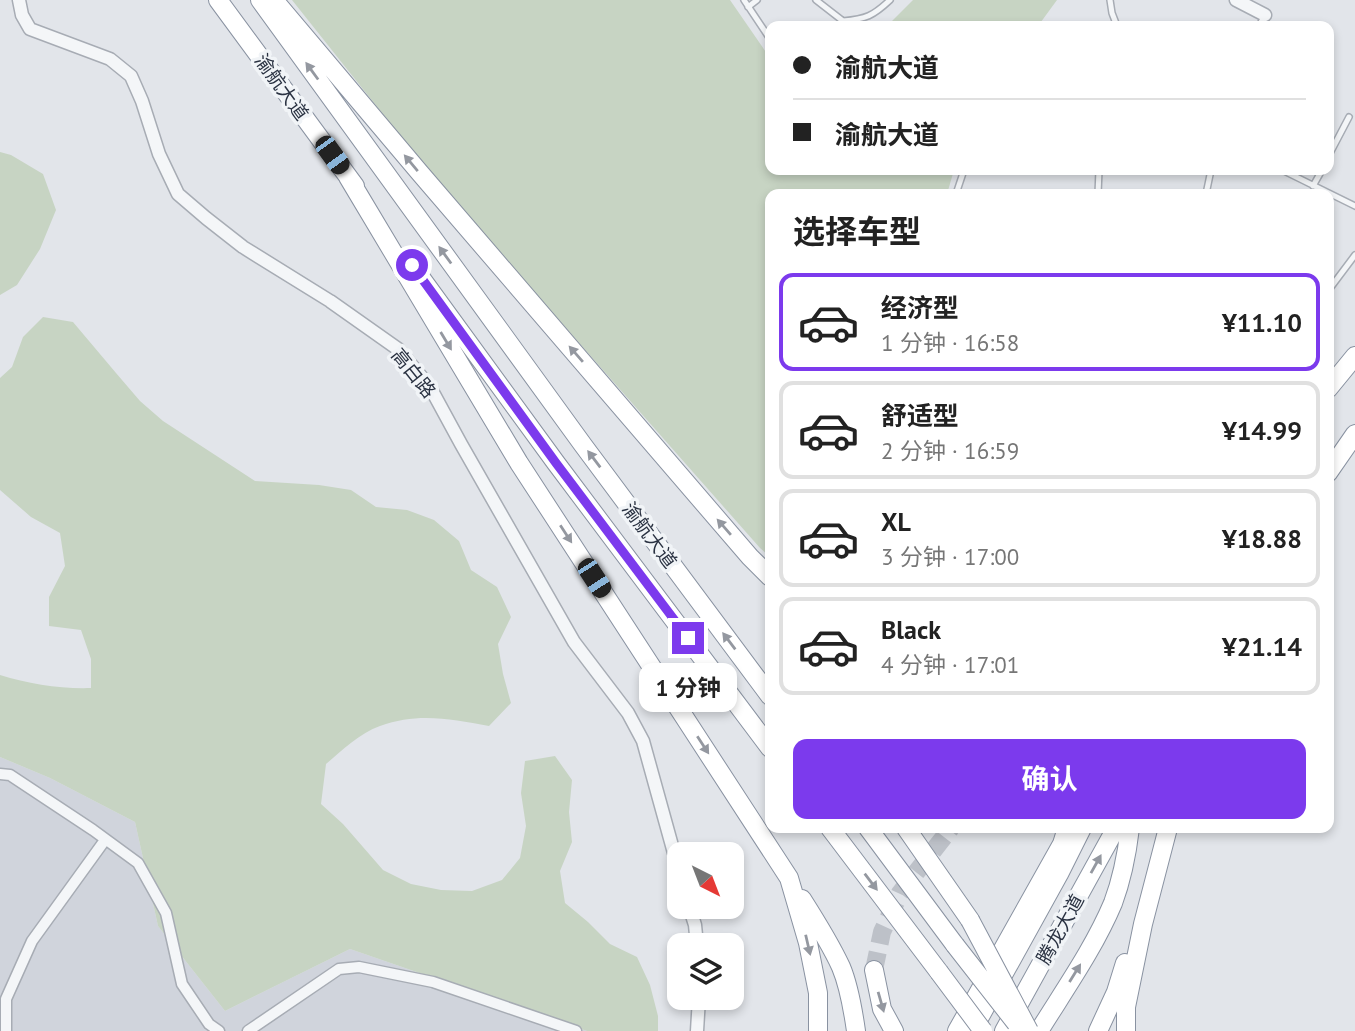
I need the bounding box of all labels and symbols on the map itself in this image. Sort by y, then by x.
street label: 渝航大道 [250,49,314,125]
one-way arrow [305,62,319,80]
car [312,132,353,178]
one-way arrow [403,154,419,172]
one-way arrow [439,246,453,264]
route start [396,249,428,281]
one-way arrow [440,331,452,350]
street label: 高白路 [387,343,441,403]
one-way arrow [568,345,584,363]
one-way arrow [587,450,601,468]
street label: 渝航大道 [618,497,682,573]
one-way arrow [717,518,732,535]
one-way arrow [559,524,572,544]
car [574,555,615,601]
route end [672,622,704,654]
one-way arrow [722,633,737,651]
callout: 1 分钟 [639,662,737,712]
one-way arrow [696,736,709,755]
north arrow [667,842,744,919]
one-way arrow [1090,854,1102,874]
one-way arrow [864,873,878,891]
street label: 腾龙大道 [1031,890,1089,968]
one-way arrow [803,934,814,956]
one-way arrow [1068,964,1081,983]
one-way arrow [877,991,887,1012]

